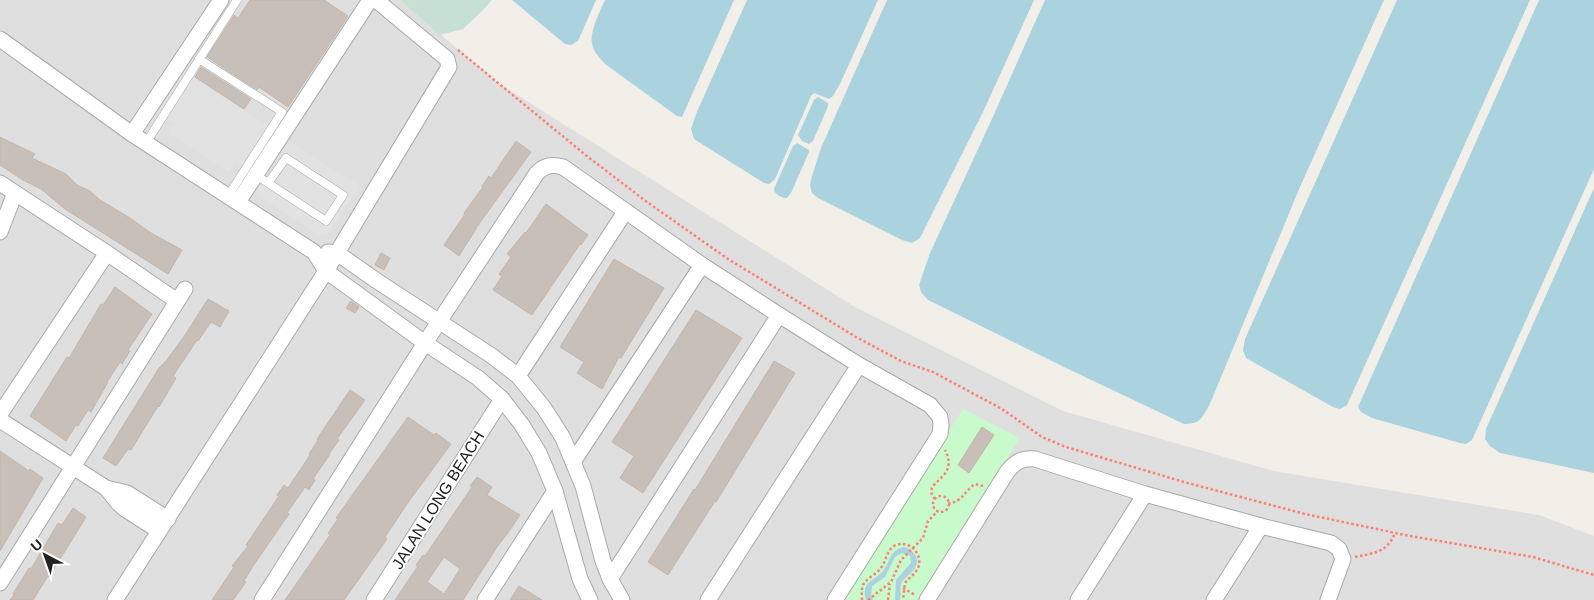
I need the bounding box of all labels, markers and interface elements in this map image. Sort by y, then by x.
street label: JALAN LONG BEACH [389,428,487,572]
north arrow [20,530,70,580]
text: U [27,536,46,555]

